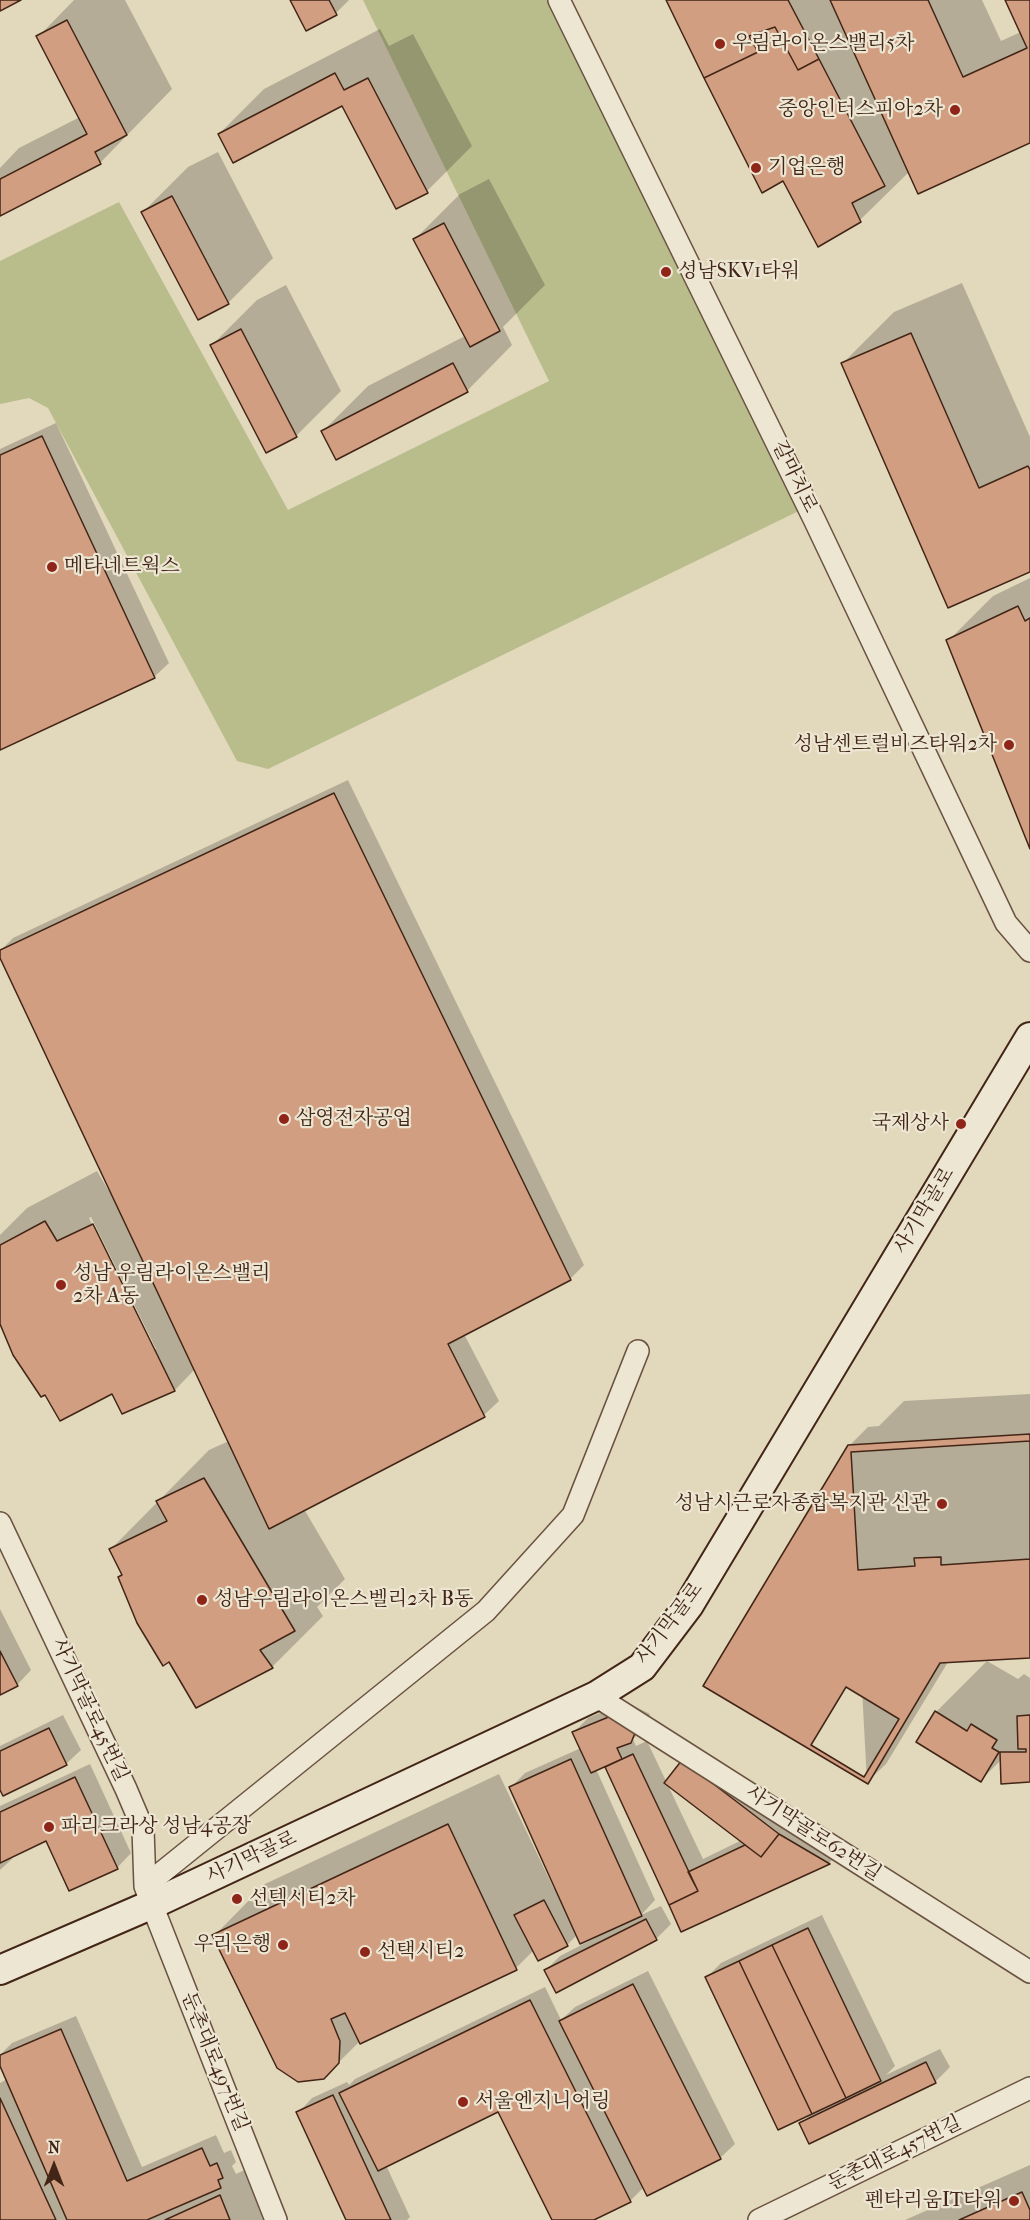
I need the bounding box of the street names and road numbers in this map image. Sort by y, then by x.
street label: 갈마치로 [766,437,822,517]
street label: 사기막골로 [890,1163,960,1259]
street label: 사기막골로 [631,1578,709,1670]
street label: 사기막골로45번길 [45,1635,133,1785]
street label: 사기막골로62번길 [741,1781,885,1887]
street label: 사기막골로 [203,1827,301,1889]
street label: 둔촌대로497번길 [175,1989,253,2135]
street label: 둔촌대로457번길 [824,2111,966,2197]

